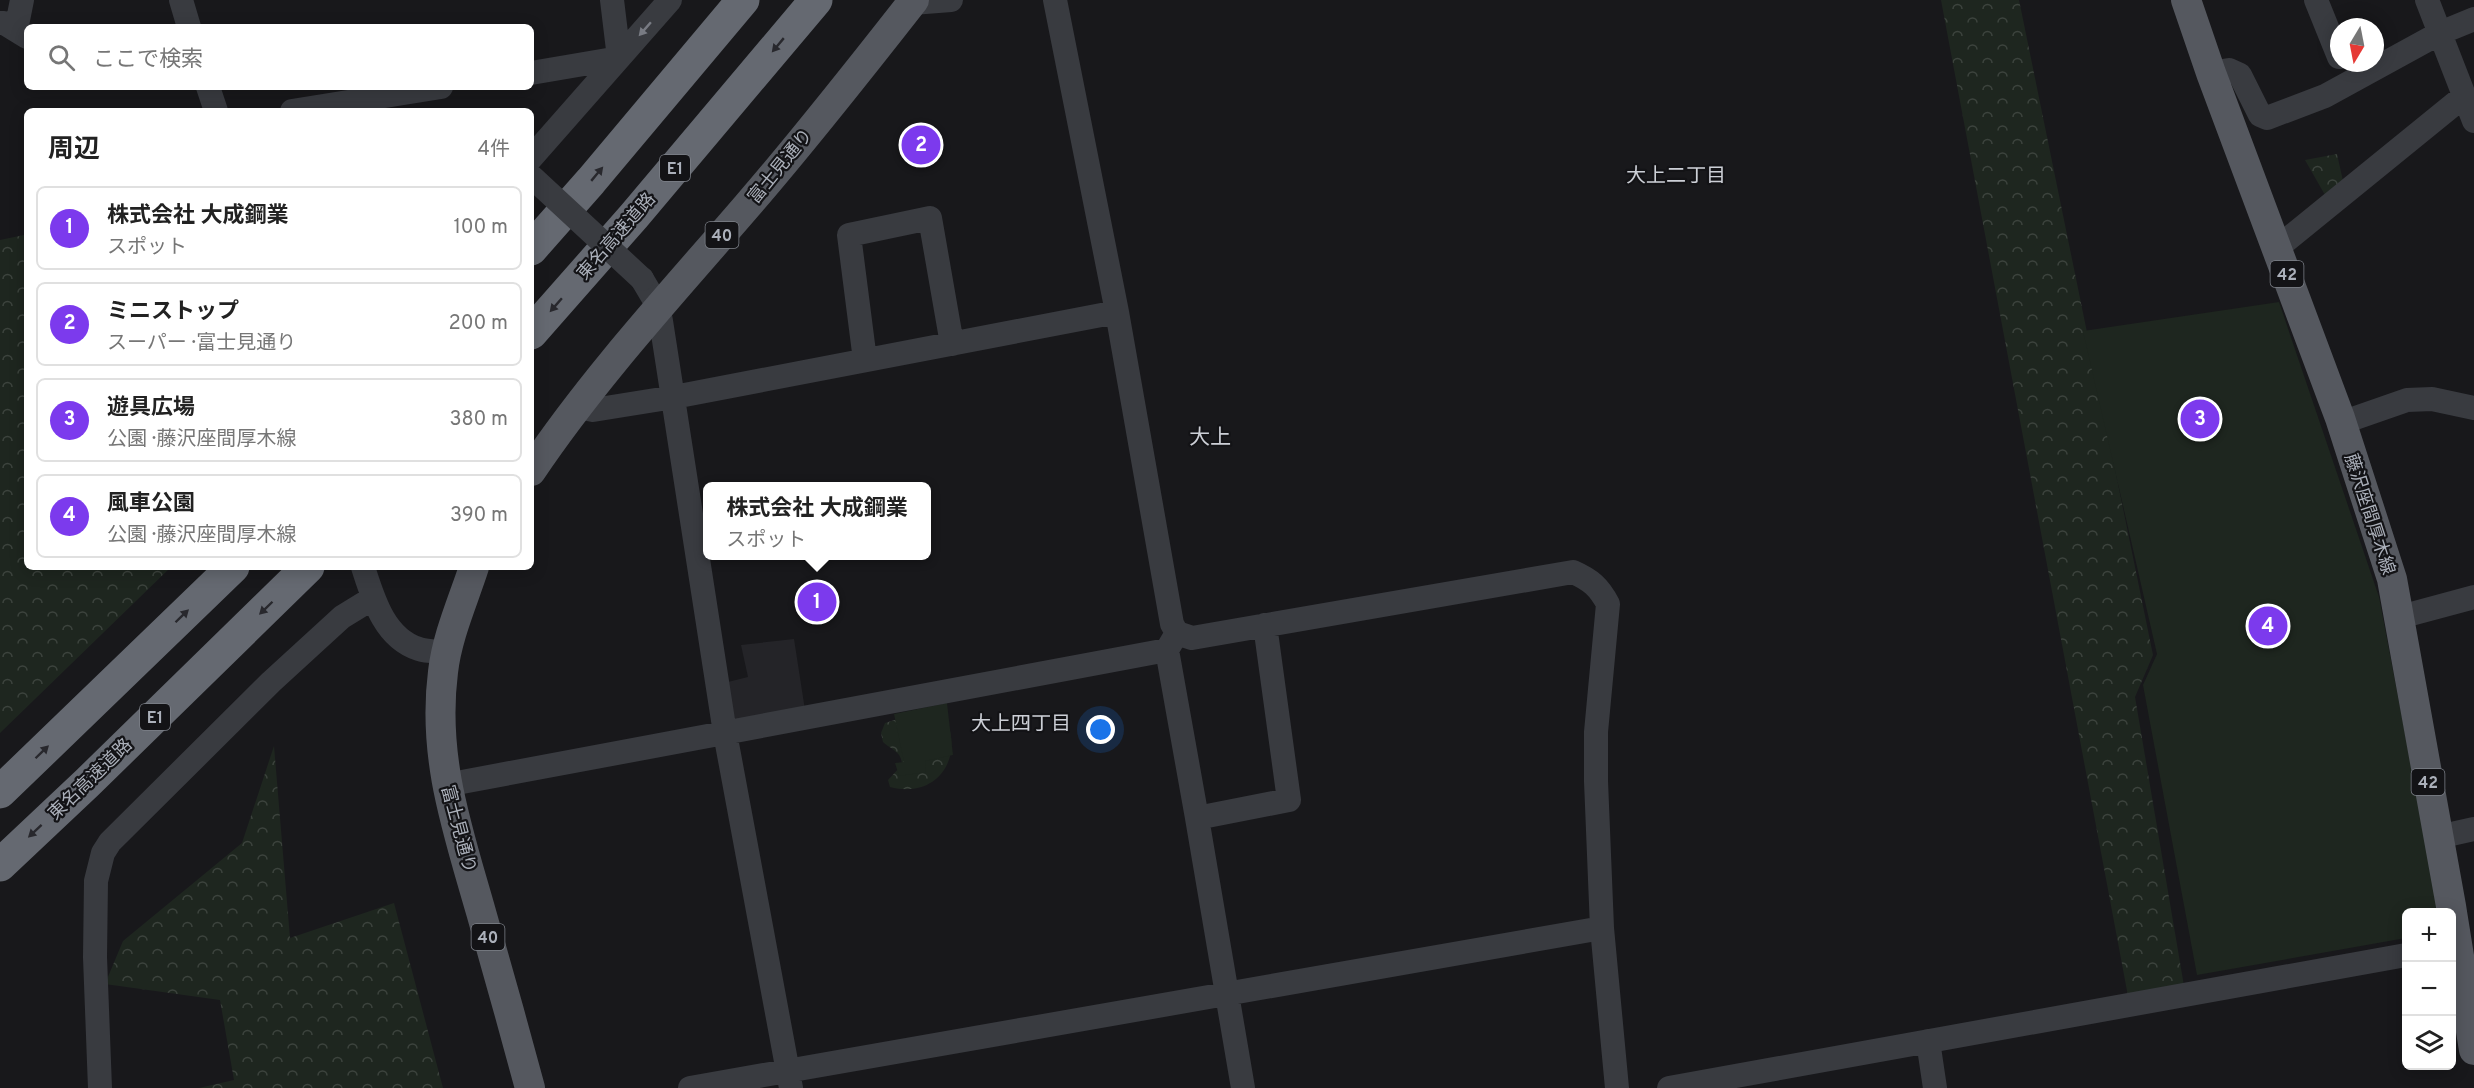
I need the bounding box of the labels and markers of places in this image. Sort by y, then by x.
pin: 2 [902,122,940,168]
pin: 3 [2180,396,2220,442]
pin: 1 [798,580,836,624]
pin: 4 [2248,604,2288,648]

